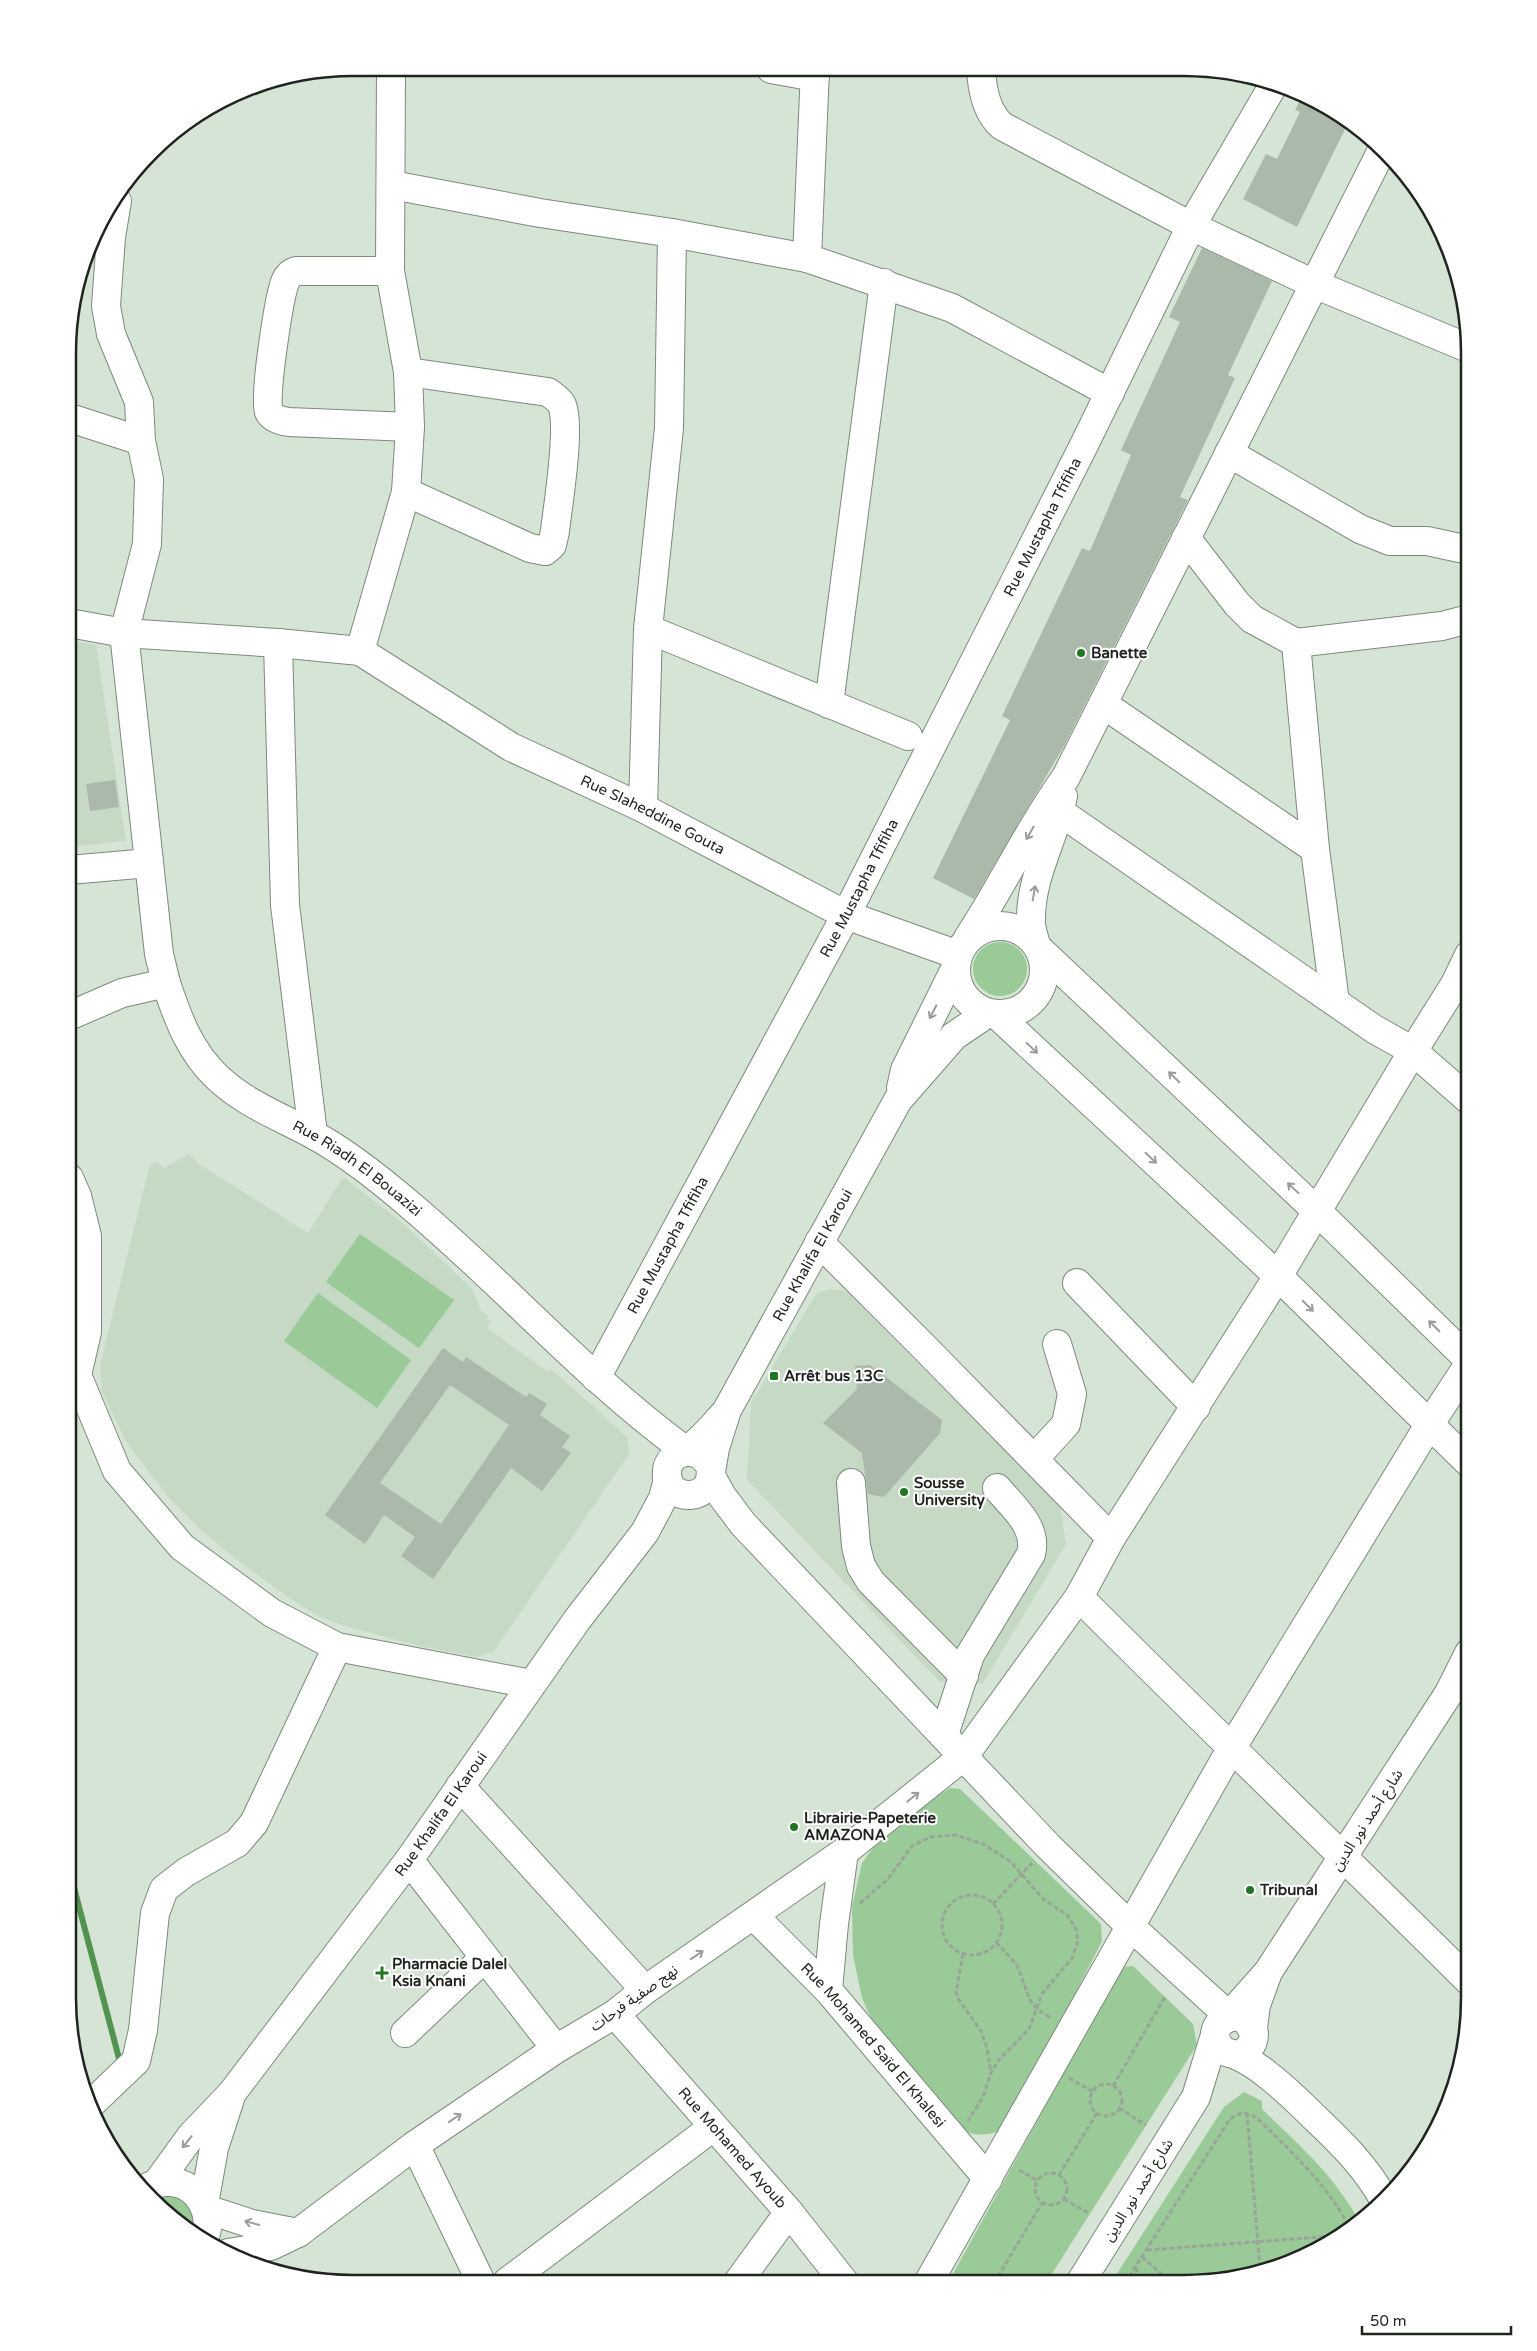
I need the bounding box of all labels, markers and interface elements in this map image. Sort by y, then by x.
street label: Rue Mustapha Tfifiha [1000,455,1085,600]
place label: Banette [1091,644,1148,662]
marker: Banette [1075,647,1087,659]
street label: Rue Slaheddine Gouta [578,771,728,859]
street label: Rue Mustapha Tfifiha [816,816,902,960]
one-way arrow [1024,825,1034,839]
one-way arrow [1030,885,1040,901]
one-way arrow [928,1004,937,1019]
one-way arrow [1026,1042,1039,1054]
one-way arrow [1168,1071,1181,1083]
street label: Rue Riadh El Bouazizi [290,1117,426,1220]
one-way arrow [1145,1153,1158,1164]
street label: Rue Mustapha Tfifiha [623,1173,712,1317]
one-way arrow [1287,1182,1299,1194]
street label: Rue Khalifa El Karoui [769,1186,856,1325]
one-way arrow [1302,1300,1314,1312]
one-way arrow [1428,1320,1441,1332]
place label: Arrêt bus 13C [784,1367,884,1385]
marker: Arrêt bus 13C [768,1370,780,1382]
place label: Sousse University [914,1474,985,1510]
marker: Sousse University [898,1486,910,1498]
street label: Rue Khalifa El Karoui [391,1748,491,1880]
street label: شارع أحمد نور الدين [1327,1766,1409,1876]
one-way arrow [906,1792,919,1803]
place label: Librairie-Papeterie AMAZONA [804,1809,937,1844]
marker: Librairie-Papeterie AMAZONA [788,1821,800,1833]
place label: Tribunal [1259,1881,1318,1899]
marker: Tribunal [1244,1884,1256,1896]
one-way arrow [690,1950,704,1960]
place label: Pharmacie Dalel Ksia Knani [392,1955,507,1990]
street label: Rue Mohamed Saïd El Khalesi [797,1959,949,2131]
street label: نهج صفية فرحات [587,1961,683,2037]
marker: Pharmacie Dalel Ksia Knani [376,1967,388,1979]
street label: Rue Mohamed Ayoub [675,2083,790,2212]
one-way arrow [448,2113,462,2123]
one-way arrow [181,2135,192,2148]
street label: شارع أحمد نور الدين [1099,2135,1179,2246]
one-way arrow [244,2218,260,2227]
scale bar [1362,2304,1511,2336]
text: 50 m [1370,2312,1407,2330]

